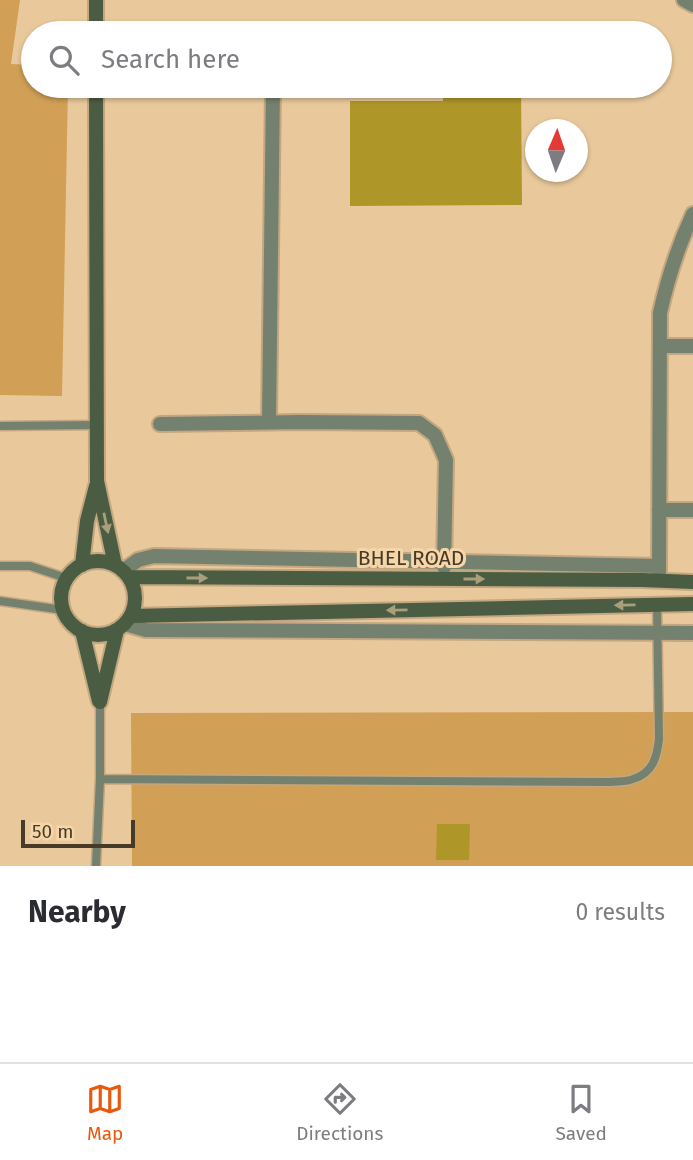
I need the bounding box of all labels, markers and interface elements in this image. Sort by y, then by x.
search box [21,21,672,98]
icon: search [45,41,83,79]
text: Search here [101,44,240,75]
north arrow [525,119,588,182]
one-way arrow [101,512,112,534]
street label: BHEL ROAD [358,545,464,571]
one-way arrow [187,572,209,584]
one-way arrow [463,573,485,585]
one-way arrow [614,599,636,611]
one-way arrow [386,604,408,616]
scale bar [21,817,135,849]
text: 50 m [32,820,73,843]
text: Nearby [28,894,126,930]
text: 0 results [575,898,665,926]
tab: Map [86,1080,124,1145]
tab: Directions [296,1080,383,1145]
tab: Saved [556,1080,607,1145]

